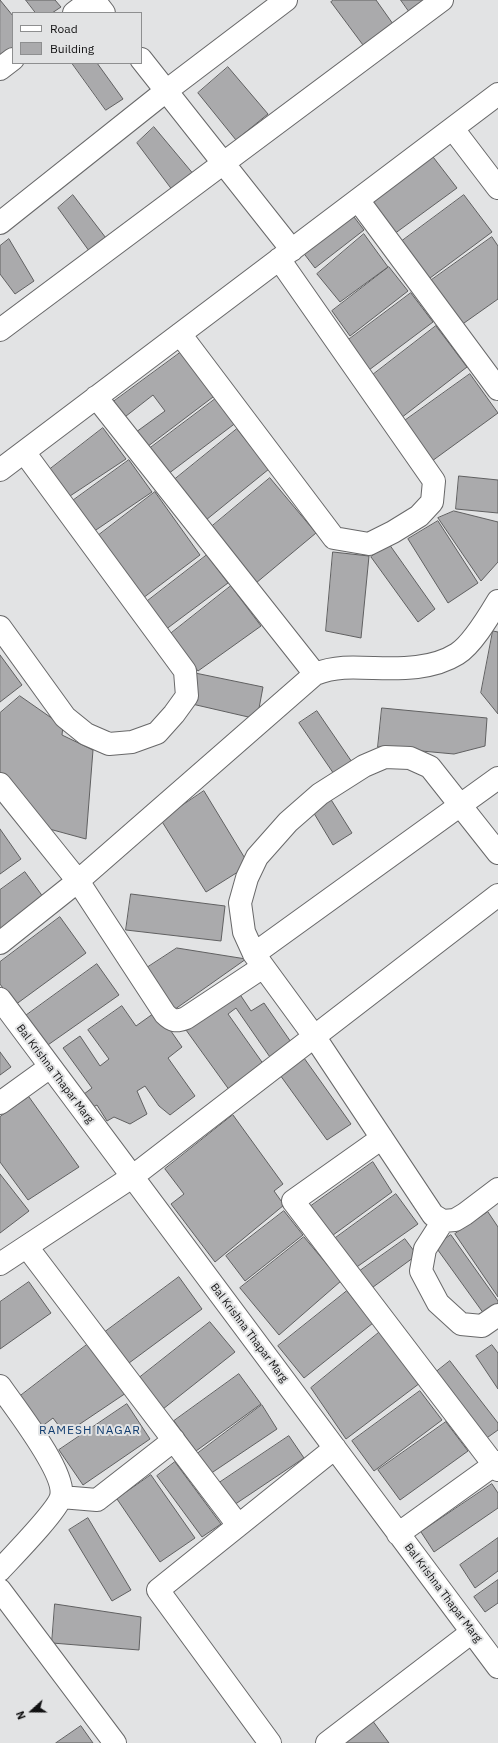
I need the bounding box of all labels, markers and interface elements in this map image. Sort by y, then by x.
legend [12,12,142,64]
text: Road [50,21,78,36]
text: Building [50,41,94,56]
street label: Bal Krishna Thapar Marg [14,1022,96,1126]
street label: Bal Krishna Thapar Marg [208,1281,290,1385]
district label: RAMESH NAGAR [39,1424,141,1438]
street label: Bal Krishna Thapar Marg [402,1541,484,1645]
north arrow [12,1691,52,1731]
text: N [13,1709,29,1722]

